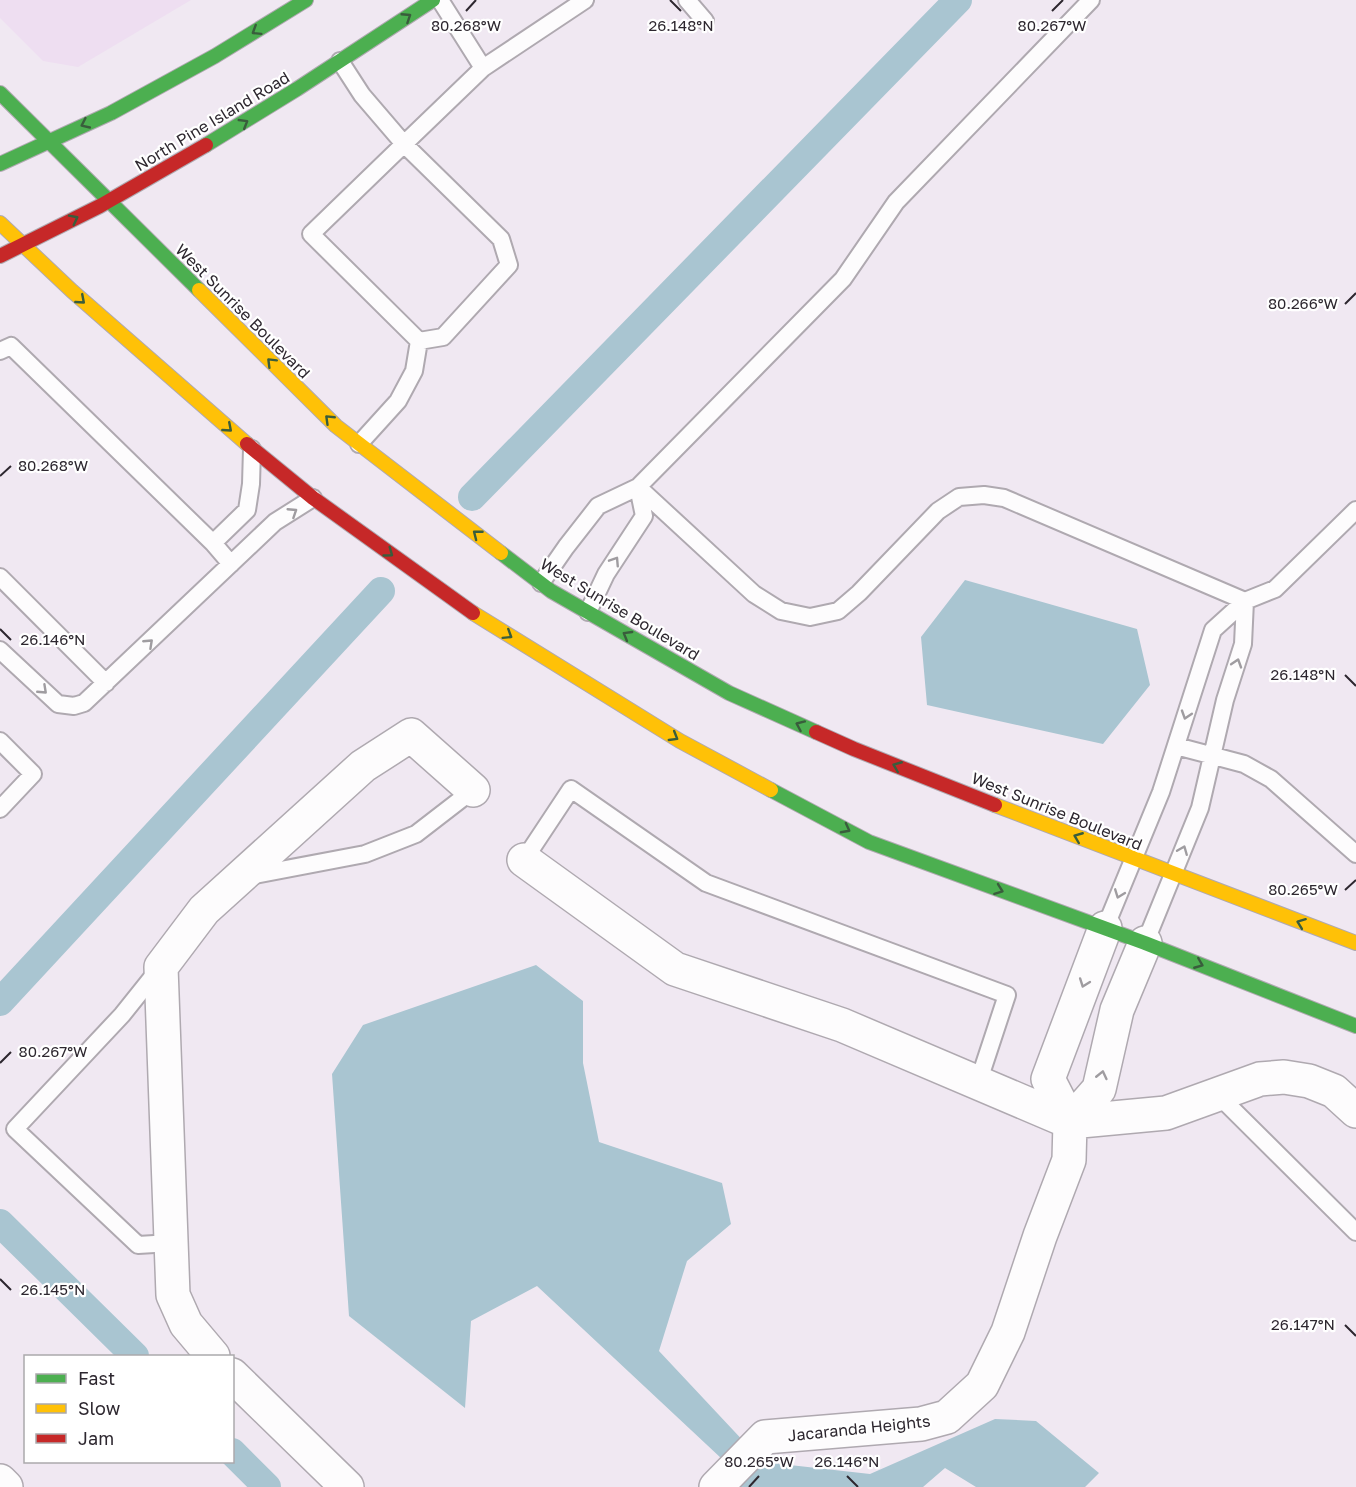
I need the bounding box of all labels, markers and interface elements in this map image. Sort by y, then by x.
one-way arrow [401,13,412,24]
text: 80.268°W [431,16,501,34]
text: 26.148°N [648,16,714,34]
text: 80.267°W [1018,16,1086,34]
one-way arrow [252,23,262,35]
street label: North Pine Island Road [131,67,293,175]
one-way arrow [81,117,92,129]
one-way arrow [238,118,248,130]
one-way arrow [68,215,79,227]
street label: West Sunrise Boulevard [171,239,315,383]
one-way arrow [75,292,86,303]
text: 80.266°W [1268,294,1338,312]
one-way arrow [268,358,279,369]
one-way arrow [326,416,337,427]
one-way arrow [221,421,232,432]
text: 80.268°W [18,456,88,474]
one-way arrow [286,508,297,519]
one-way arrow [473,531,484,542]
one-way arrow [382,546,393,557]
street label: West Sunrise Boulevard [537,553,703,665]
one-way arrow [608,556,619,567]
one-way arrow [502,627,512,639]
text: 26.146°N [20,630,86,648]
one-way arrow [623,631,633,642]
one-way arrow [142,639,152,650]
one-way arrow [1230,658,1242,669]
text: 26.148°N [1270,665,1336,683]
one-way arrow [36,683,46,694]
one-way arrow [1181,709,1193,720]
one-way arrow [795,720,806,732]
one-way arrow [668,730,678,741]
one-way arrow [892,761,903,773]
street label: West Sunrise Boulevard [969,768,1145,854]
one-way arrow [839,822,850,833]
one-way arrow [1074,832,1084,845]
one-way arrow [1176,845,1188,856]
text: 80.265°W [1268,880,1338,898]
one-way arrow [993,883,1004,895]
one-way arrow [1114,887,1126,898]
one-way arrow [1296,918,1307,930]
one-way arrow [1193,957,1204,969]
one-way arrow [1078,977,1091,988]
text: 80.267°W [19,1042,87,1060]
one-way arrow [1095,1070,1108,1080]
text: 26.145°N [21,1280,85,1298]
text: 26.147°N [1271,1315,1335,1333]
legend [24,1355,234,1463]
text: Fast [78,1367,115,1389]
text: Slow [78,1397,121,1419]
street label: Jacaranda Heights [787,1411,931,1445]
text: Jam [78,1427,114,1449]
text: 80.265°W [724,1452,794,1470]
text: 26.146°N [814,1452,880,1470]

